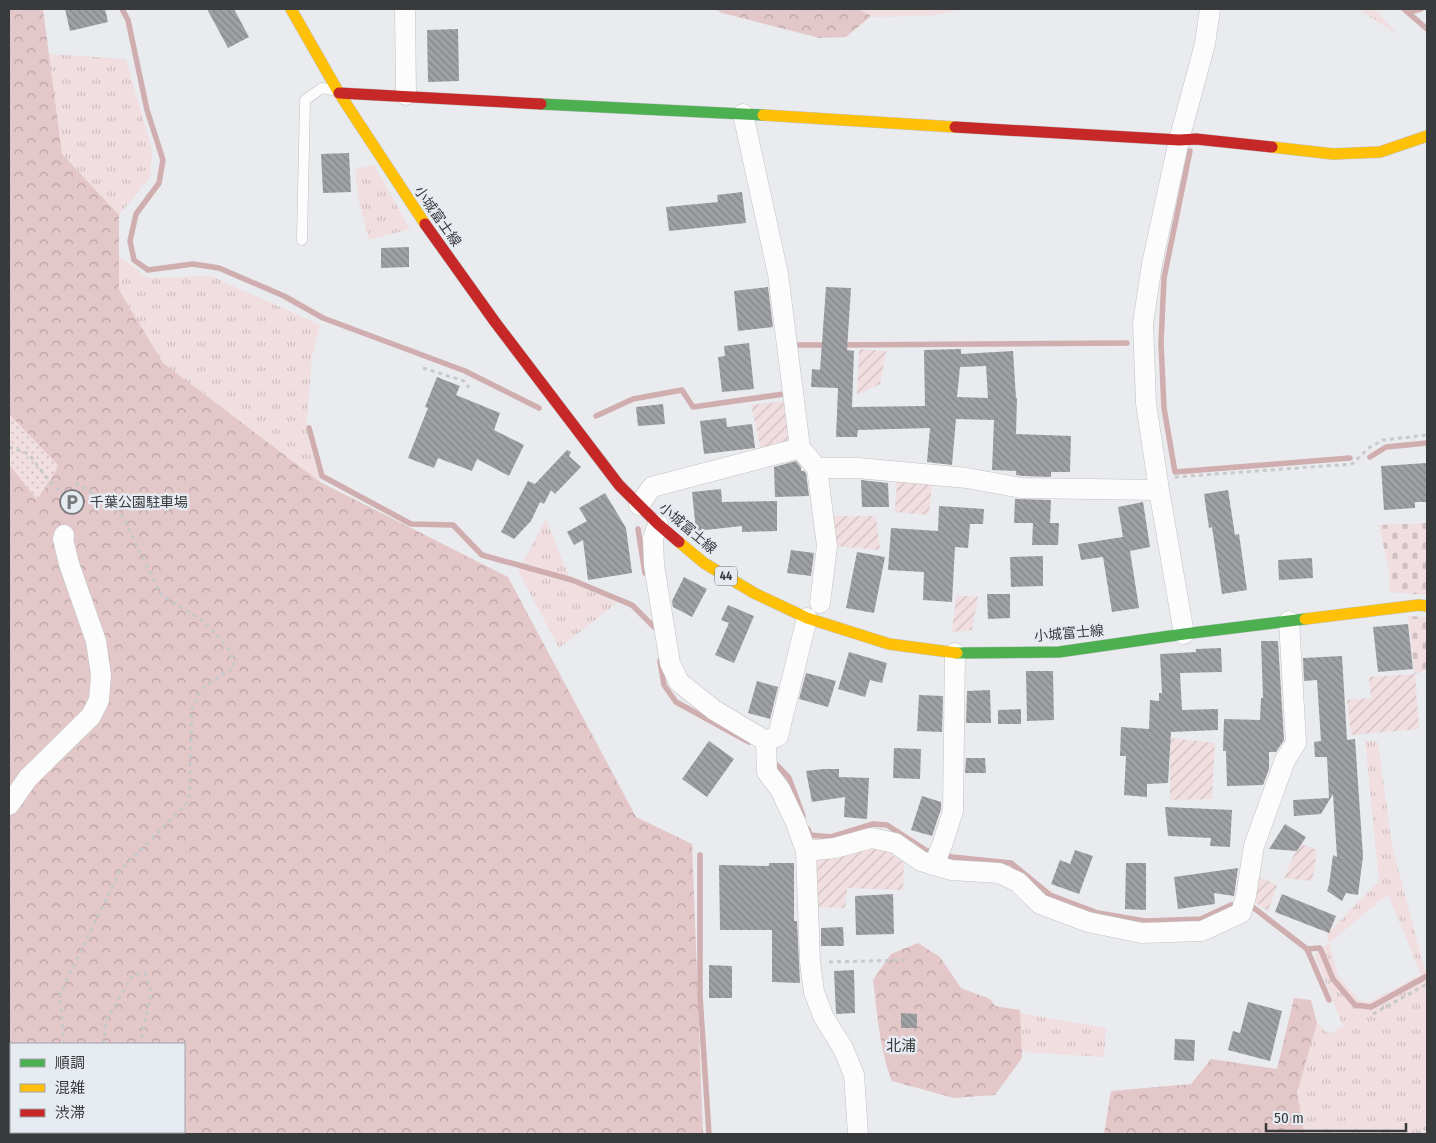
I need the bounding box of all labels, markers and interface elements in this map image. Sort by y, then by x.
street label: 小城富士線 [411,183,465,250]
parking icon: 千葉公園駐車場 [59,489,85,515]
place label: 千葉公園駐車場 [90,494,188,511]
street label: 小城富士線 [655,499,720,557]
road number: 44 [715,566,737,586]
street label: 小城富士線 [1033,622,1105,645]
district label: 北浦 [886,1037,916,1055]
legend [10,1043,185,1133]
text: 順調 [55,1054,85,1072]
text: 混雑 [55,1079,85,1097]
scale bar [1266,1100,1406,1132]
text: 渋滞 [55,1104,85,1122]
text: 50 m [1274,1109,1304,1127]

